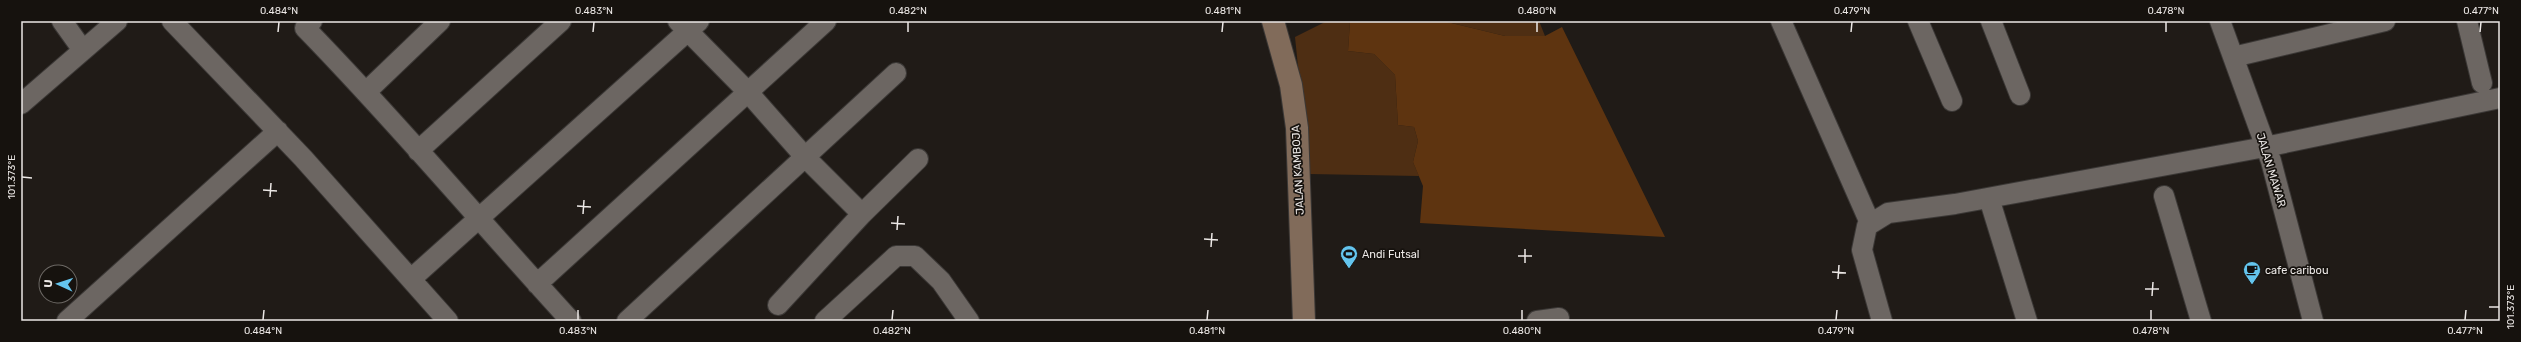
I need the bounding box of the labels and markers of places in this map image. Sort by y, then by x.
sports icon: Andi Futsal [1339,244,1359,269]
place label: Andi Futsal [1362,248,1420,261]
cafe icon: cafe caribou [2242,260,2262,285]
place label: cafe caribou [2265,264,2329,277]

